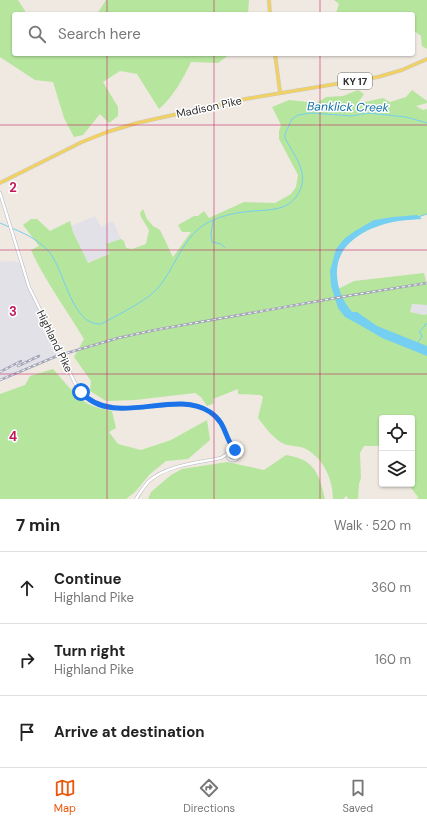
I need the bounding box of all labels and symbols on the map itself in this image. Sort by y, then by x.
road number: KY 17 [338,73,372,89]
street label: Madison Pike [175,93,243,121]
water label: Banklick Creek [307,98,390,116]
text: 2 [9,179,17,196]
text: 3 [9,303,17,320]
street label: Highland Pike [34,308,76,374]
route start [72,383,90,401]
text: 4 [9,428,17,445]
route end [226,441,244,459]

